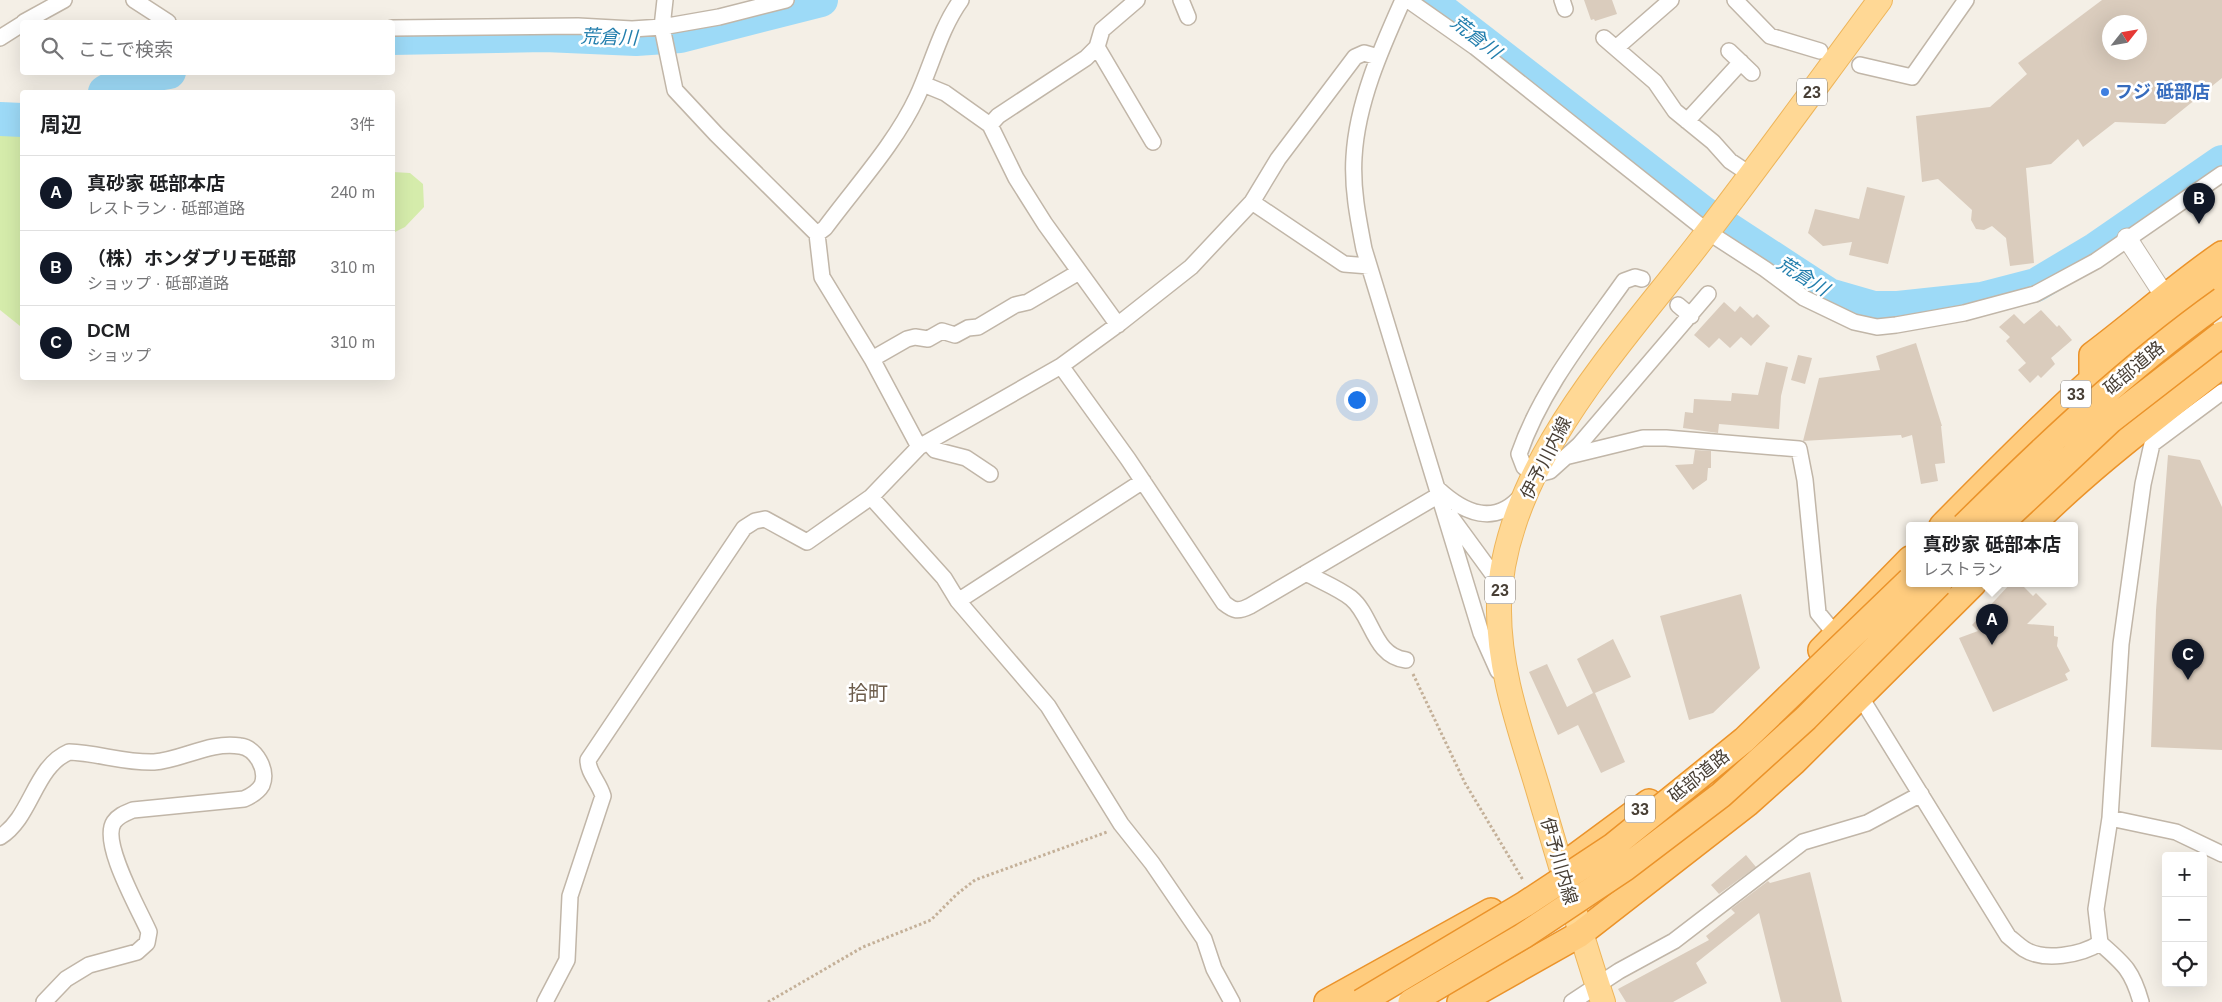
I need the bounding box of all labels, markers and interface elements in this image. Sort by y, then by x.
water label: 荒倉川 [1447,11,1506,64]
north arrow [2102,15,2147,60]
search box [20,20,395,75]
water label: 荒倉川 [580,26,640,49]
icon: search [38,34,66,62]
text: ここで検索 [78,39,173,60]
road number: 23 [1797,78,1827,105]
place label: フジ 砥部店 [2115,82,2210,102]
marker: フジ 砥部店 [2099,86,2111,98]
text: 周辺 [40,113,82,136]
text: 3件 [350,116,375,133]
text: 真砂家 砥部本店 [87,173,225,194]
pin: B [2183,183,2215,224]
text: A [50,184,62,201]
text: 240 m [331,184,375,201]
text: レストラン · 砥部道路 [87,200,245,217]
text: （株）ホンダプリモ砥部 [87,248,296,269]
water label: 荒倉川 [1773,252,1834,301]
text: B [50,259,62,276]
text: 310 m [331,259,375,276]
text: ショップ · 砥部道路 [87,275,229,292]
text: DCM [87,320,130,341]
text: C [50,334,62,351]
text: 310 m [331,334,375,351]
street label: 砥部道路 [2100,337,2168,399]
text: ショップ [87,347,151,364]
road number: 33 [2061,380,2091,408]
your location [1344,387,1370,413]
street label: 伊予川内線 [1517,413,1575,503]
popup [1906,522,2078,587]
text: 真砂家 砥部本店 [1923,534,2061,555]
text: レストラン [1923,561,2003,578]
road number: 23 [1485,576,1515,604]
pin: A [1976,604,2008,645]
pin: C [2172,639,2204,680]
district label: 拾町 [848,682,888,704]
street label: 砥部道路 [1665,746,1733,806]
road number: 33 [1625,796,1655,822]
street label: 伊予川内線 [1537,815,1581,907]
map controls [2162,852,2207,987]
button: + [2162,852,2207,897]
button: − [2162,897,2207,942]
button: locate [2162,942,2207,987]

